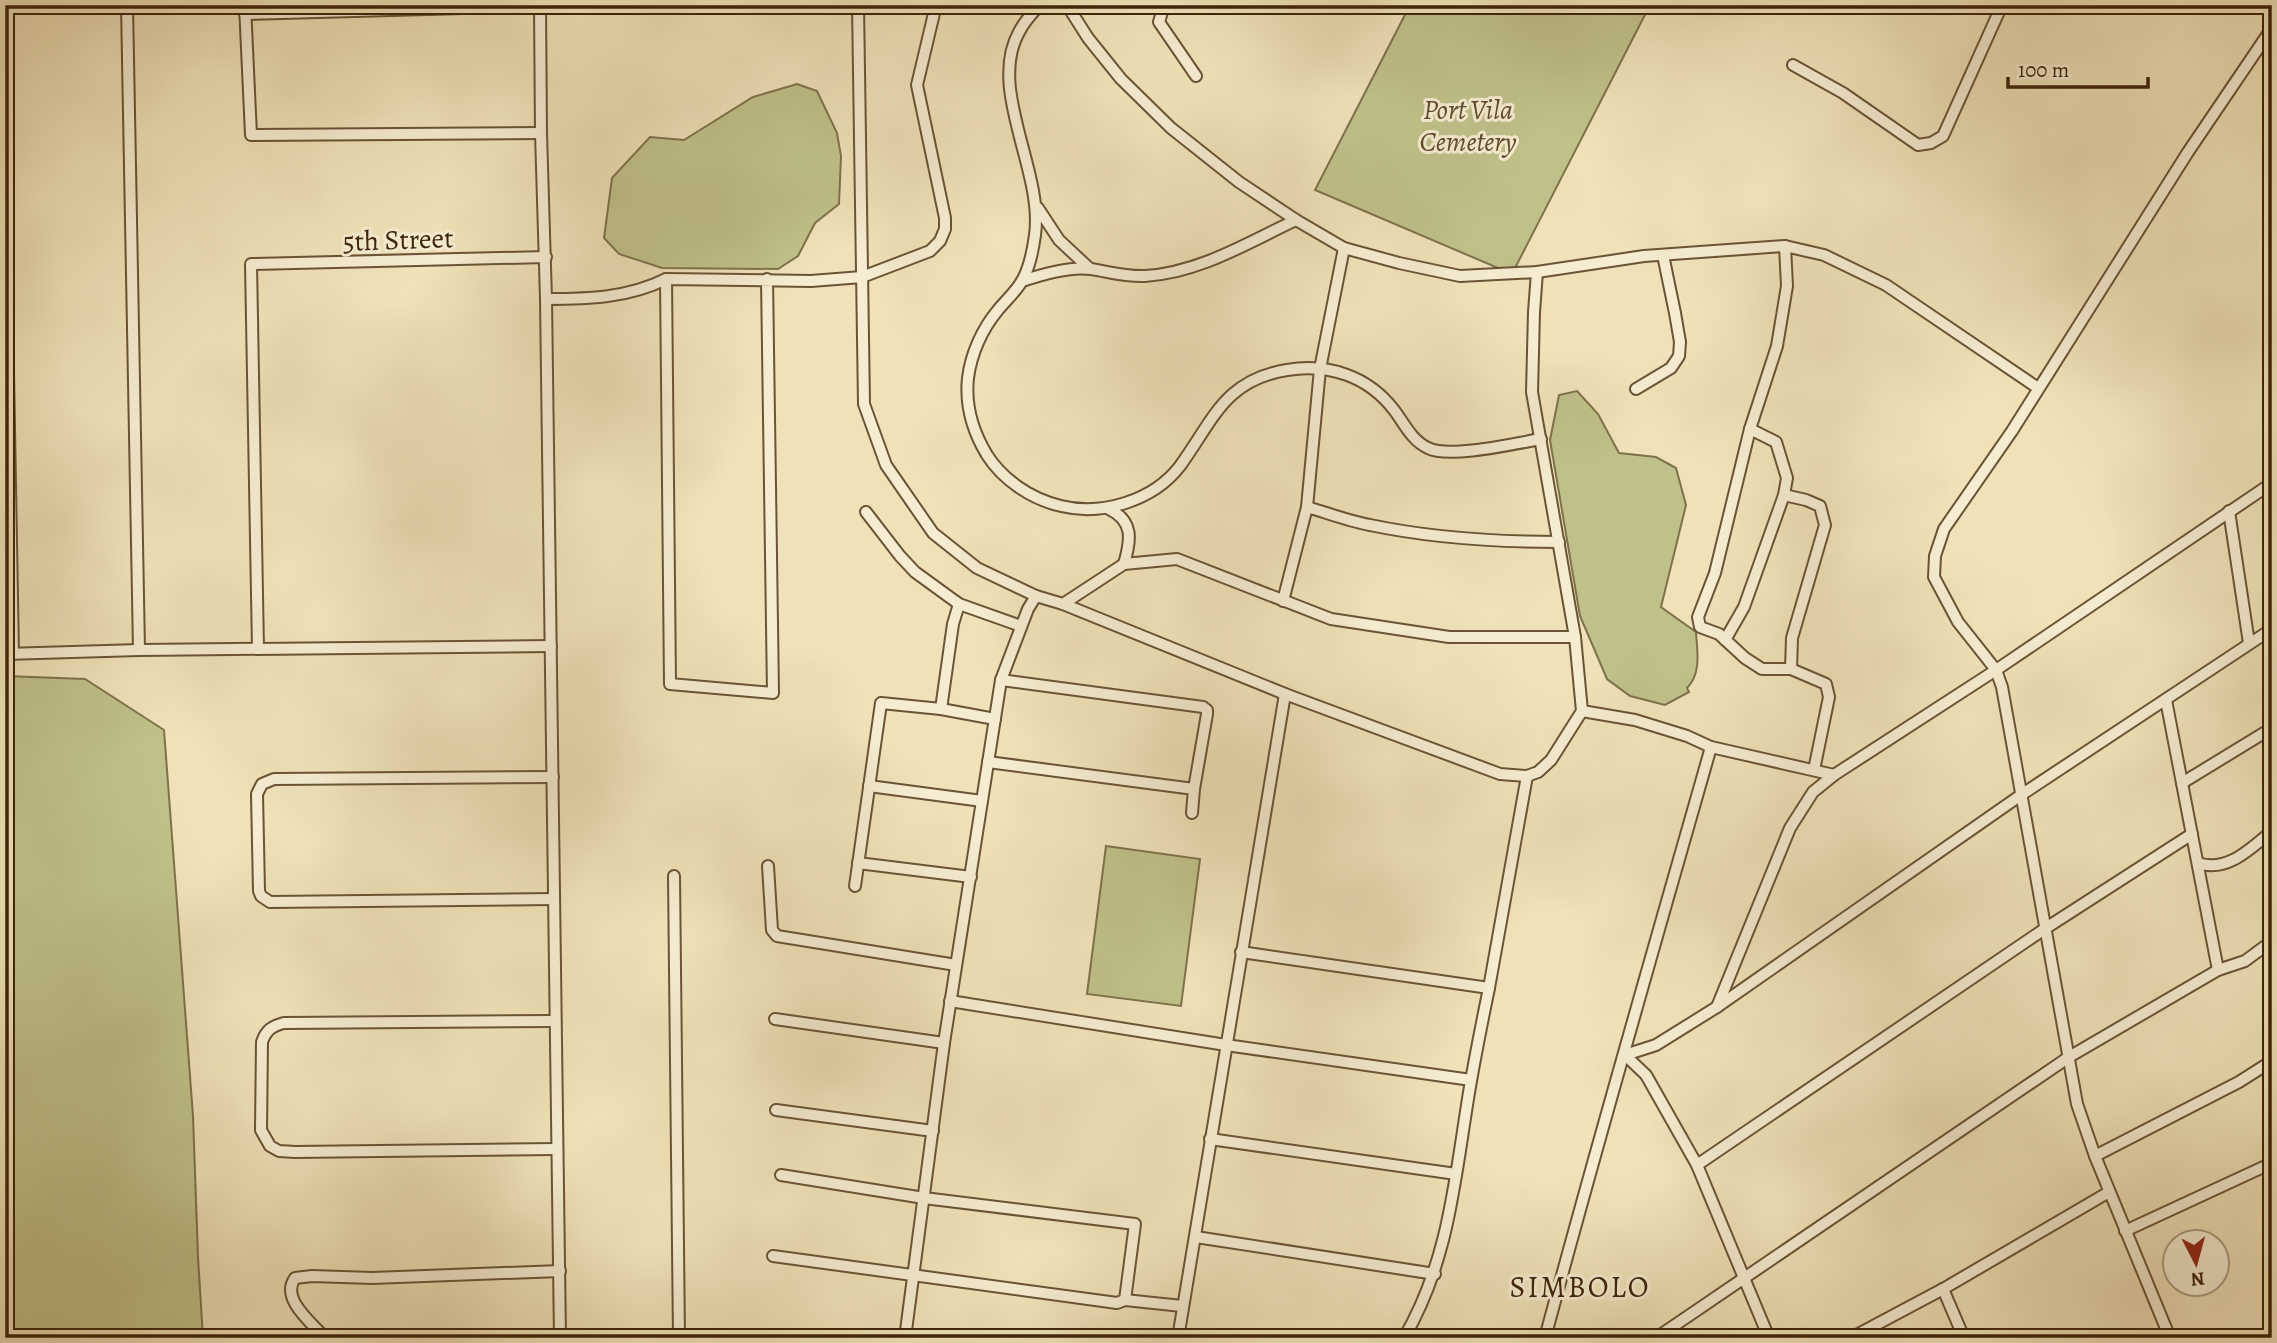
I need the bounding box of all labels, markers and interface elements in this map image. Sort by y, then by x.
scale bar [2008,46,2148,90]
text: 100 m [2018,56,2069,84]
park label: Port Vila Cemetery [1419,91,1517,161]
street label: 5th Street [342,219,454,261]
north arrow [2162,1228,2232,1298]
text: N [2189,1265,2206,1293]
district label: SIMBOLO [1510,1267,1650,1307]

